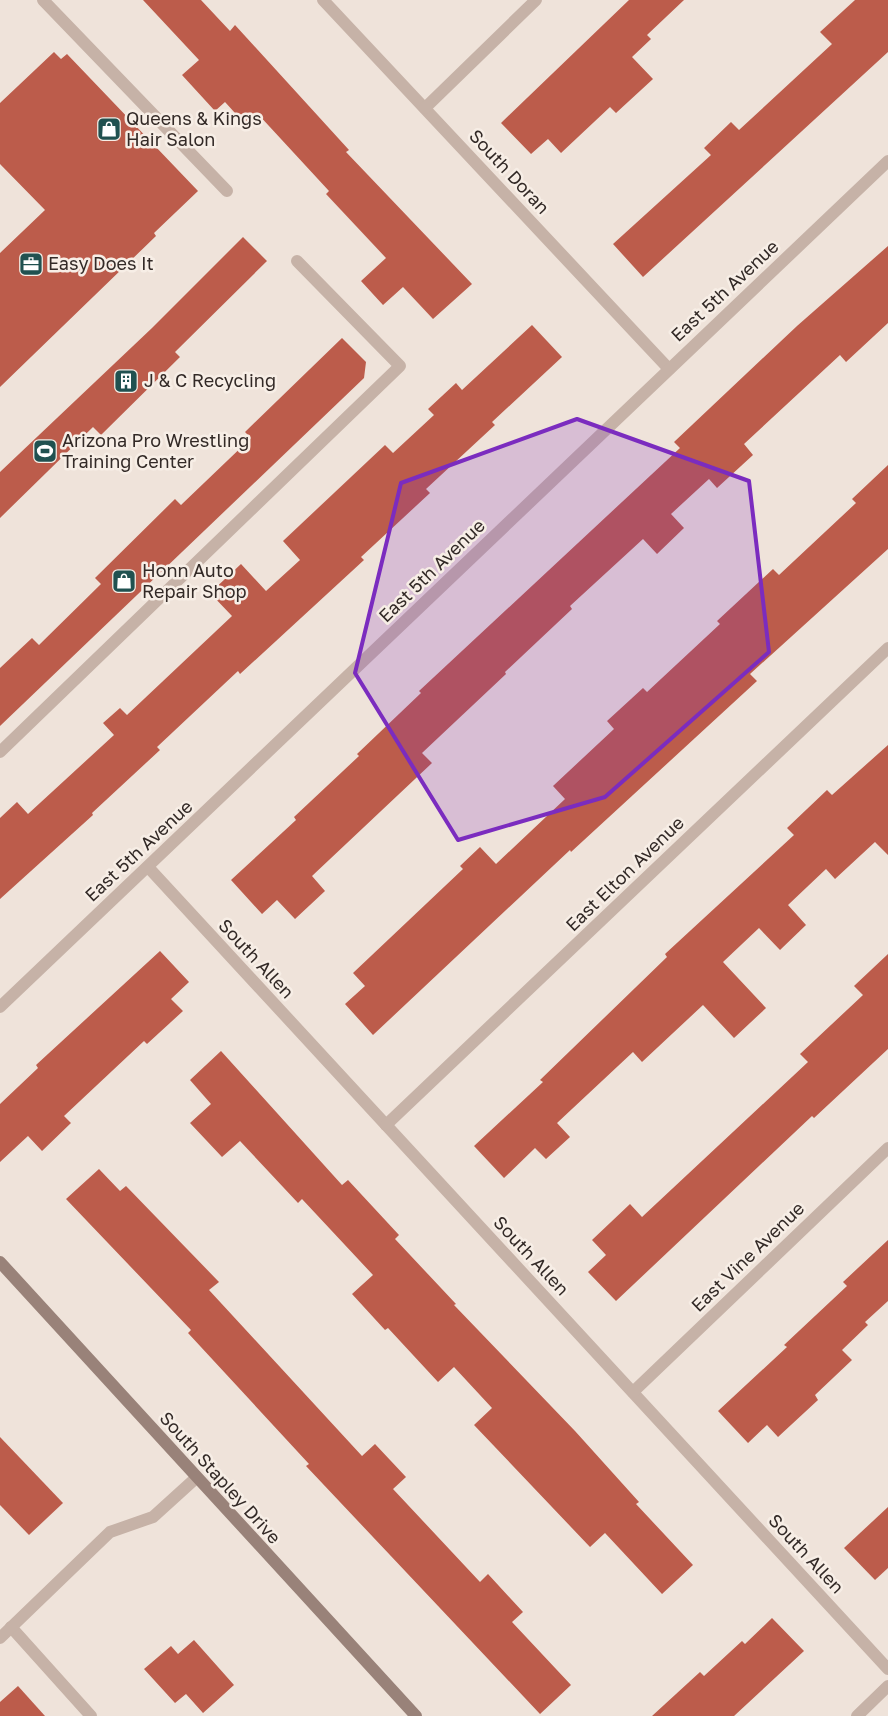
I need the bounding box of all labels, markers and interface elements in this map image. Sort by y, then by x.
place label: Queens & Kings Hair Salon [126,107,262,150]
shop icon: Queens & Kings Hair Salon [96,116,122,142]
street label: South Doran [465,125,554,218]
street label: East 5th Avenue [666,235,783,346]
office icon: Easy Does It [18,251,44,277]
place label: Easy Does It [48,252,154,274]
building icon: J & C Recycling [113,368,139,394]
place label: J & C Recycling [144,369,276,391]
place label: Arizona Pro Wrestling Training Center [62,429,249,472]
sports icon: Arizona Pro Wrestling Training Center [32,438,58,464]
street label: East 5th Avenue [374,514,489,626]
place label: Honn Auto Repair Shop [142,559,247,602]
shop icon: Honn Auto Repair Shop [111,568,137,594]
street label: East 5th Avenue [80,795,197,906]
street label: East Elton Avenue [561,811,688,935]
street label: South Allen [214,914,299,1003]
street label: East Vine Avenue [686,1197,808,1316]
street label: South Allen [489,1211,574,1300]
street label: South Stapley Drive [156,1407,286,1548]
street label: South Allen [764,1509,849,1598]

